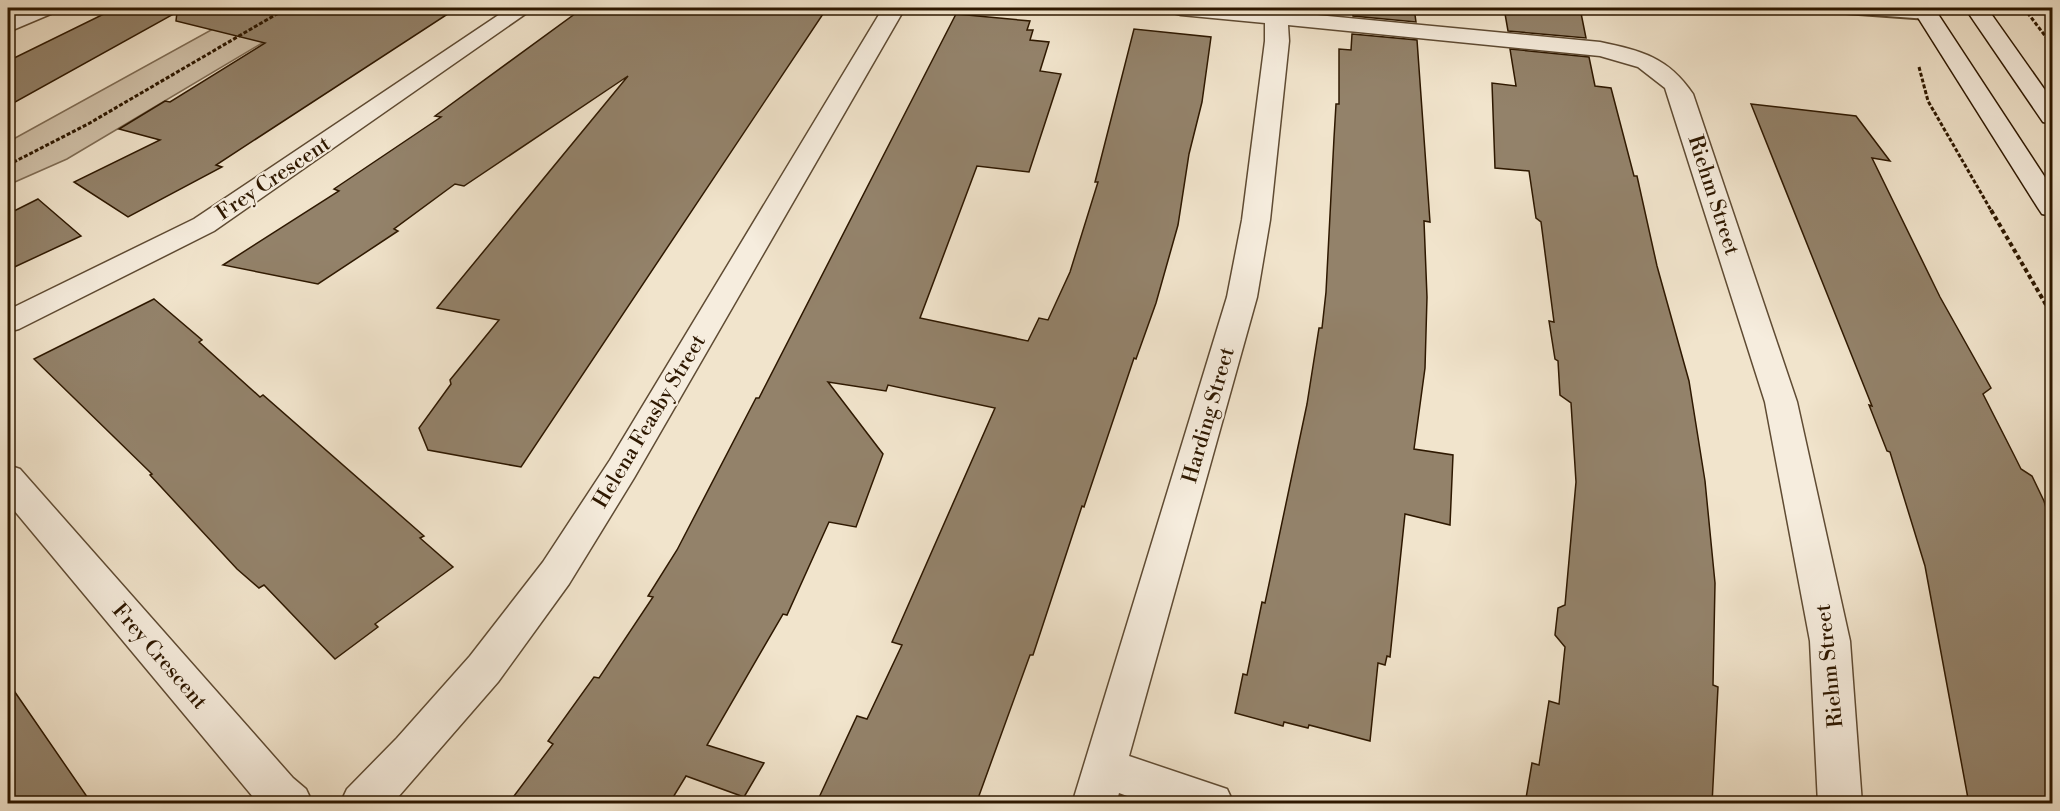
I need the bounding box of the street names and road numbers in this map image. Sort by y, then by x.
street label: Frey Crescent [212,131,336,226]
street label: Riehm Street [1681,132,1745,259]
street label: Helena Feasby Street [588,330,712,513]
street label: Harding Street [1177,344,1241,486]
street label: Frey Crescent [106,598,213,715]
street label: Riehm Street [1811,602,1849,729]

